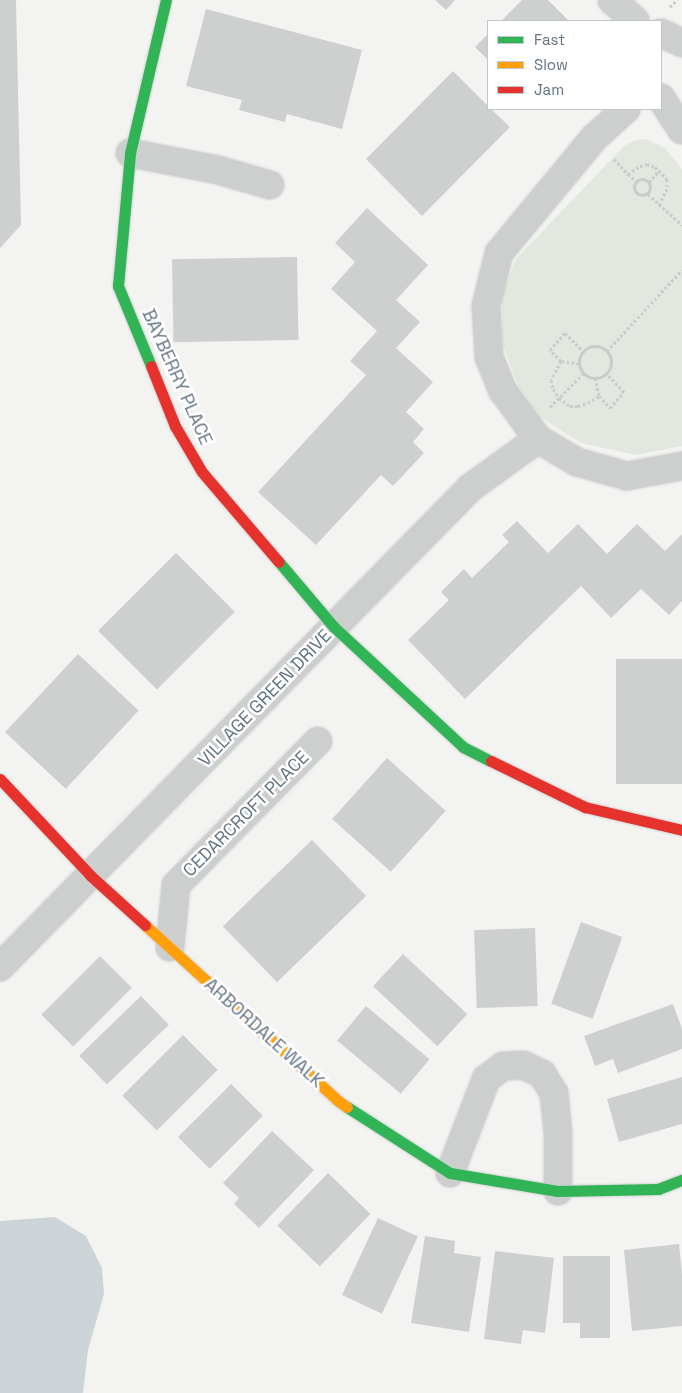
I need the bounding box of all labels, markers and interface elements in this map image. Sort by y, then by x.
legend [487,20,662,110]
text: Fast [534,30,565,49]
text: Slow [534,55,568,74]
text: Jam [534,80,564,99]
street label: BAYBERRY PLACE [137,306,217,448]
street label: VILLAGE GREEN DRIVE [194,625,336,771]
street label: CEDARCROFT PLACE [178,746,314,882]
street label: ARBORDALE WALK [200,974,328,1092]

